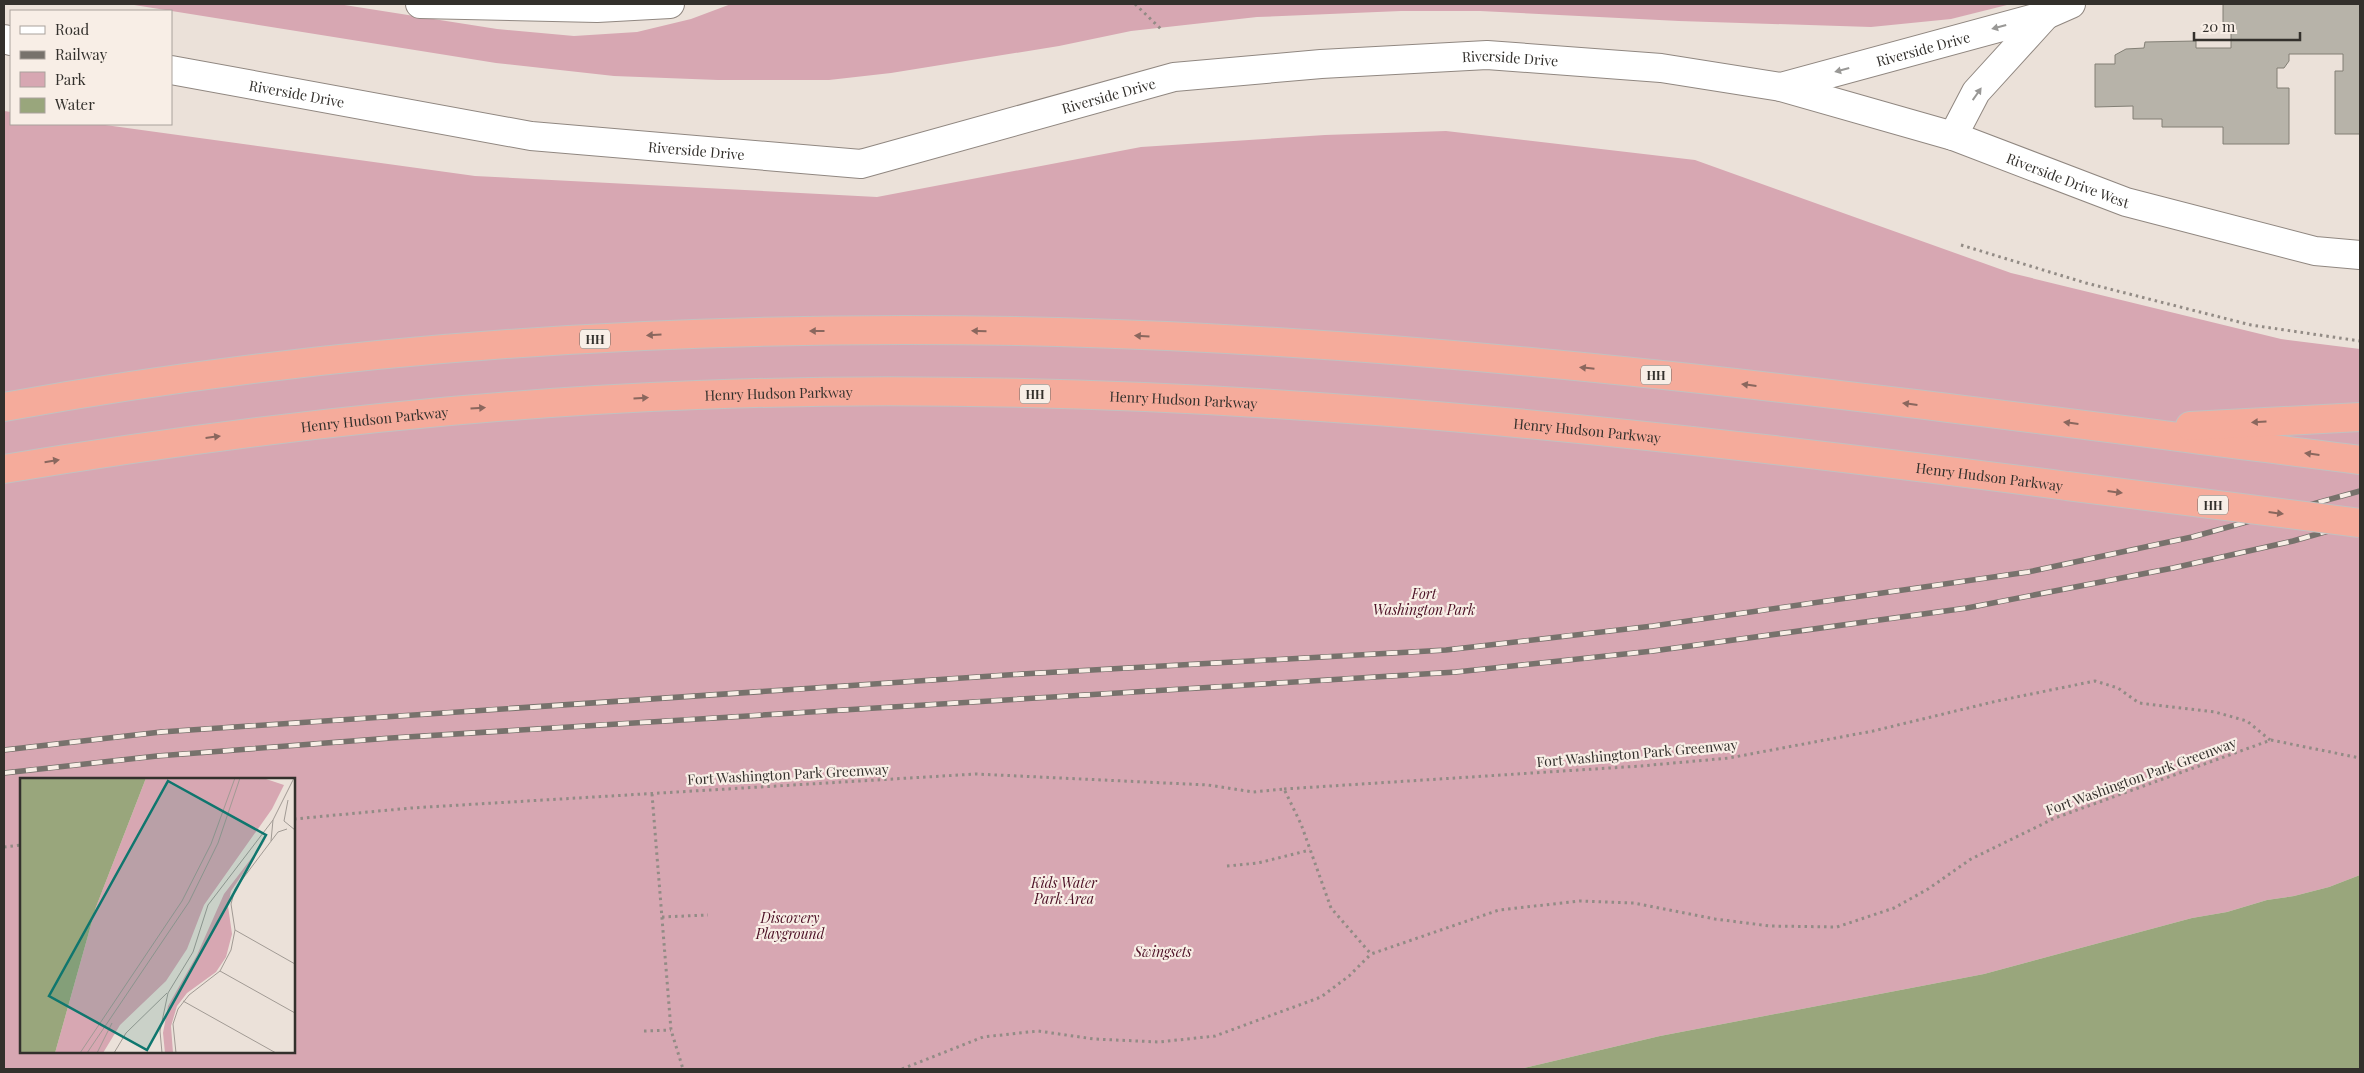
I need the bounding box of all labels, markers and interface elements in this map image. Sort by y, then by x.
legend [10,10,172,125]
scale bar [2194,10,2300,42]
text: 20 m [2202,16,2236,36]
text: Road [55,19,89,39]
one-way arrow [1991,24,2006,32]
street label: Riverside Drive [1874,27,1972,70]
text: Railway [55,44,108,64]
street label: Riverside Drive [1461,45,1559,70]
one-way arrow [1834,66,1849,74]
text: Park [55,69,87,89]
street label: Riverside Drive [1059,73,1158,117]
street label: Riverside Drive [248,75,346,111]
one-way arrow [1972,87,1981,101]
text: Water [54,94,95,114]
street label: Riverside Drive [647,136,745,164]
street label: Riverside Drive West [2004,148,2132,212]
one-way arrow [808,327,824,335]
one-way arrow [971,327,987,335]
road number: HH [580,329,610,348]
one-way arrow [646,332,662,340]
one-way arrow [1133,332,1149,340]
one-way arrow [1579,364,1595,372]
road number: HH [1641,366,1671,384]
one-way arrow [1740,381,1756,389]
street label: Henry Hudson Parkway [704,382,853,404]
road number: HH [1020,384,1050,404]
street label: Henry Hudson Parkway [1109,386,1258,412]
one-way arrow [633,393,649,401]
one-way arrow [1902,400,1918,408]
street label: Henry Hudson Parkway [300,402,449,436]
one-way arrow [471,404,487,412]
street label: Henry Hudson Parkway [1513,413,1662,447]
one-way arrow [2063,419,2079,427]
one-way arrow [2251,419,2267,427]
one-way arrow [205,433,221,441]
one-way arrow [2304,450,2320,458]
one-way arrow [44,457,60,465]
street label: Henry Hudson Parkway [1915,457,2064,495]
one-way arrow [2107,488,2123,496]
road number: HH [2198,496,2228,514]
one-way arrow [2269,509,2285,517]
park label: Fort Washington Park [1373,584,1475,619]
street label: Fort Washington Park Greenway [2043,733,2239,819]
street label: Fort Washington Park Greenway [1536,735,1738,771]
street label: Fort Washington Park Greenway [687,759,889,789]
inset map [20,778,295,1053]
park label: Kids Water Park Area [1030,873,1098,908]
park label: Discovery Playground [755,908,825,943]
park label: Swingsets [1133,942,1192,961]

